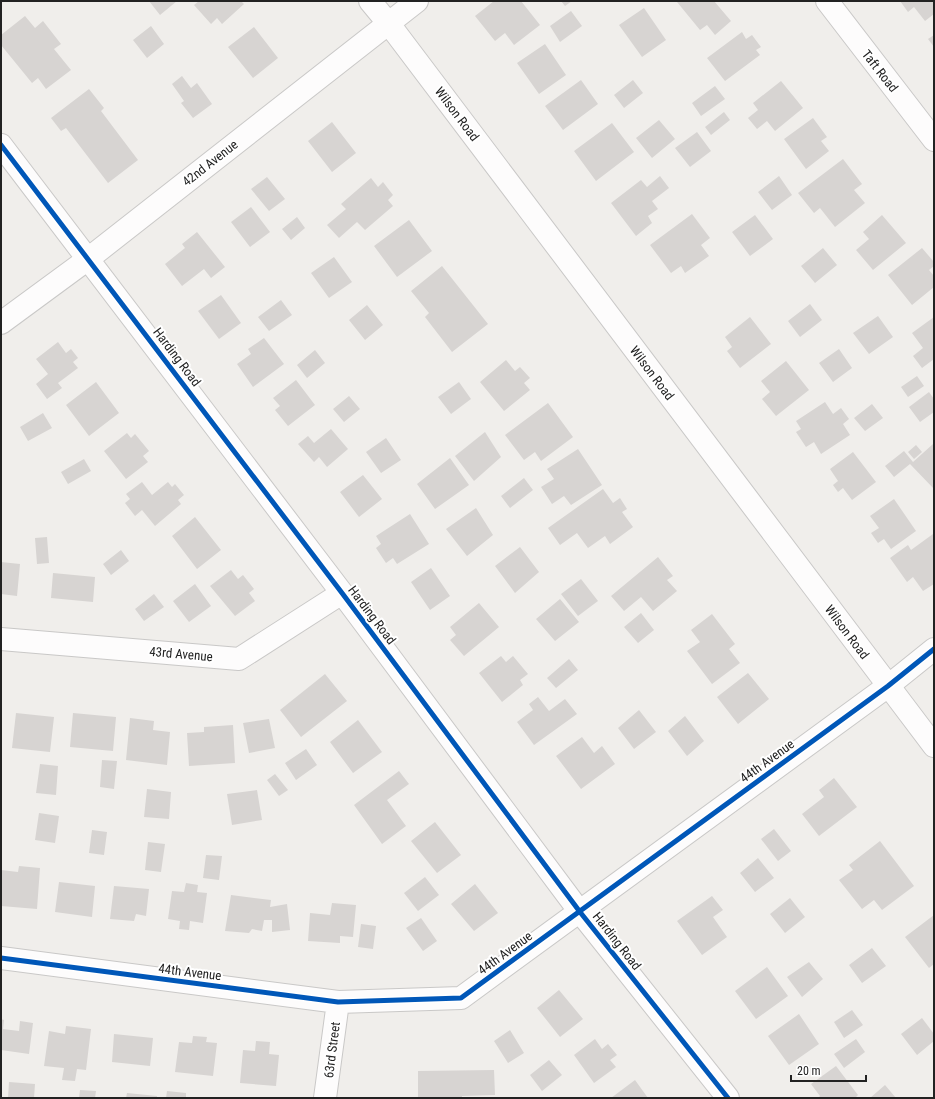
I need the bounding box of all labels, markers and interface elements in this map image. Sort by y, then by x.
street label: Taft Road [859,47,901,95]
street label: Wilson Road [432,84,482,144]
street label: 42nd Avenue [179,137,241,189]
street label: Harding Road [150,325,204,389]
street label: Wilson Road [627,343,677,403]
street label: Harding Road [345,583,399,647]
street label: Wilson Road [822,602,872,662]
street label: 43rd Avenue [149,644,213,664]
street label: 44th Avenue [737,736,797,786]
street label: Harding Road [590,909,644,973]
street label: 44th Avenue [475,928,535,978]
street label: 44th Avenue [158,961,222,983]
street label: 63rd Street [321,1021,343,1079]
scale bar [791,1057,866,1083]
text: 20 m [797,1064,821,1078]

